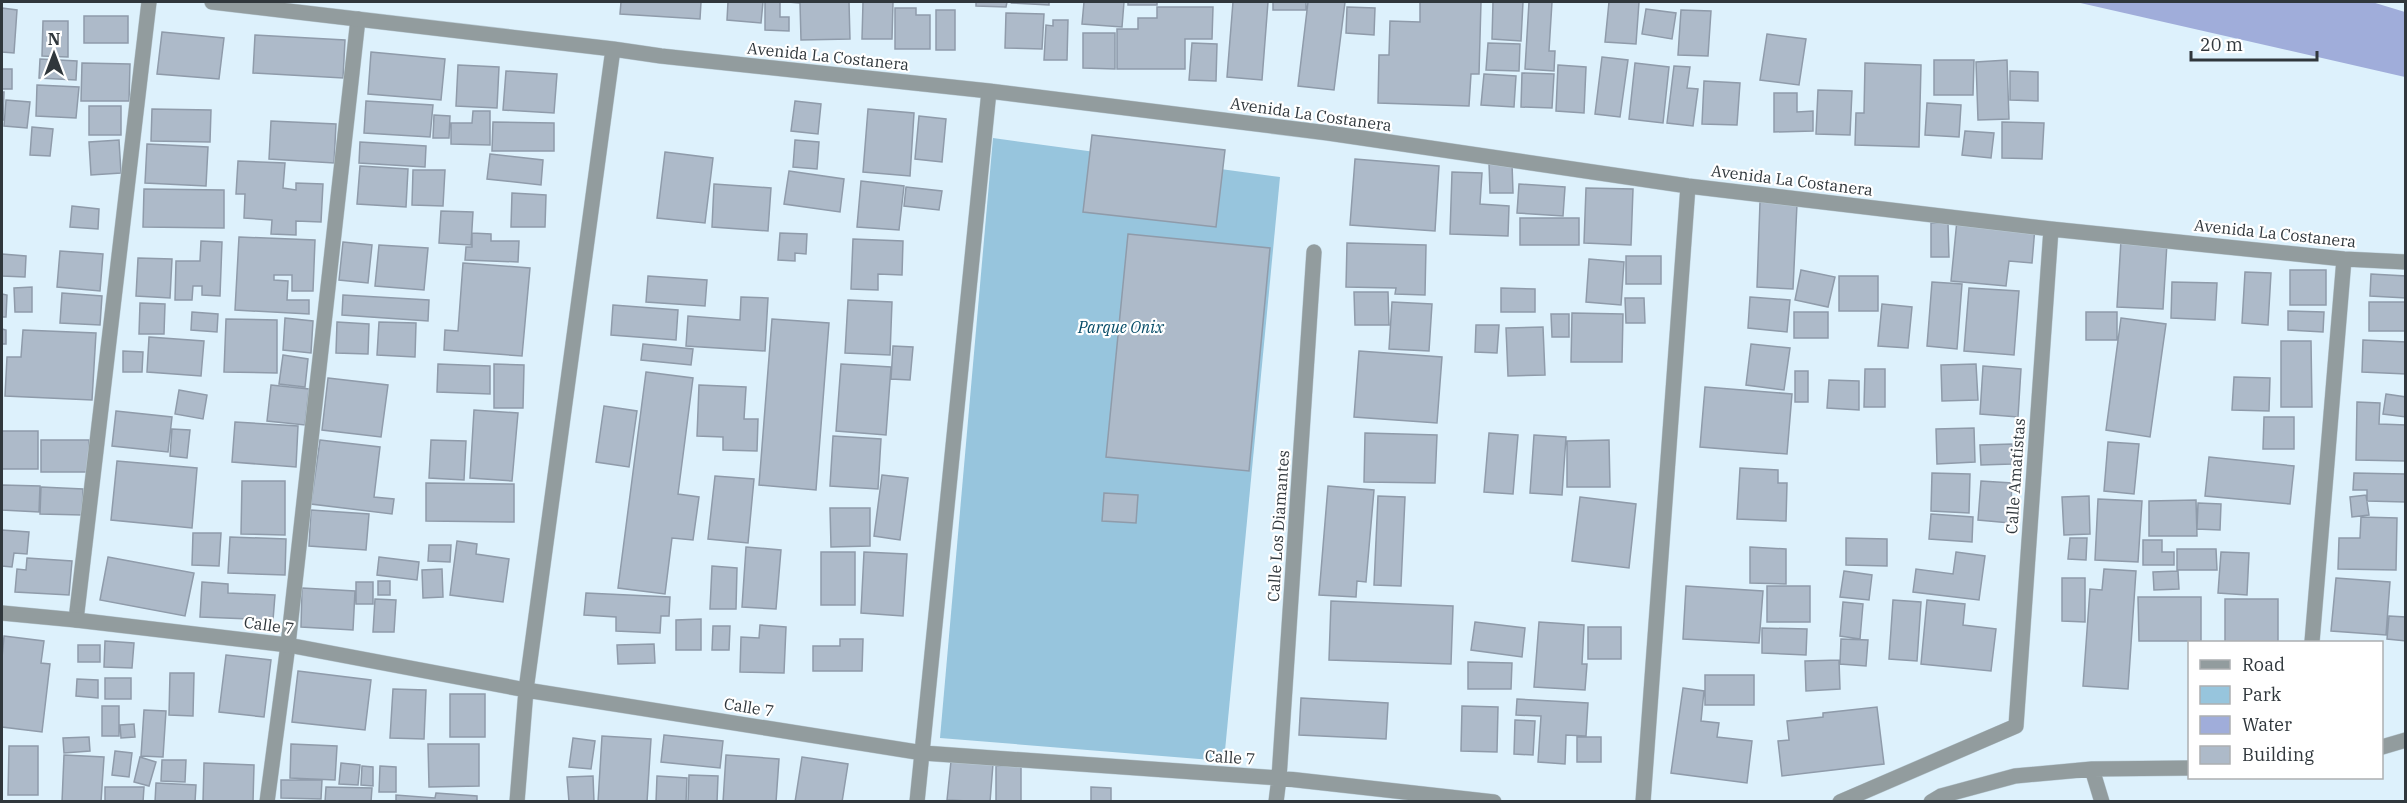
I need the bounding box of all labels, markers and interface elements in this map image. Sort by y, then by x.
north arrow [24,24,84,84]
scale bar [2191,24,2317,62]
text: N [48,29,60,49]
text: 20 m [2200,33,2243,56]
street label: Avenida La Costanera [746,38,910,74]
street label: Avenida La Costanera [1229,93,1393,135]
street label: Avenida La Costanera [1710,160,1874,200]
street label: Avenida La Costanera [2193,215,2357,251]
park label: Parque Onix [1077,317,1165,337]
street label: Calle Amatistas [2001,417,2029,535]
street label: Calle Los Diamantes [1263,449,1293,603]
street label: Calle 7 [243,612,295,638]
legend [2188,641,2383,779]
text: Road [2242,653,2285,676]
text: Park [2242,683,2282,706]
street label: Calle 7 [723,693,775,721]
text: Water [2242,713,2292,736]
text: Building [2242,743,2314,766]
street label: Calle 7 [1204,745,1256,769]

